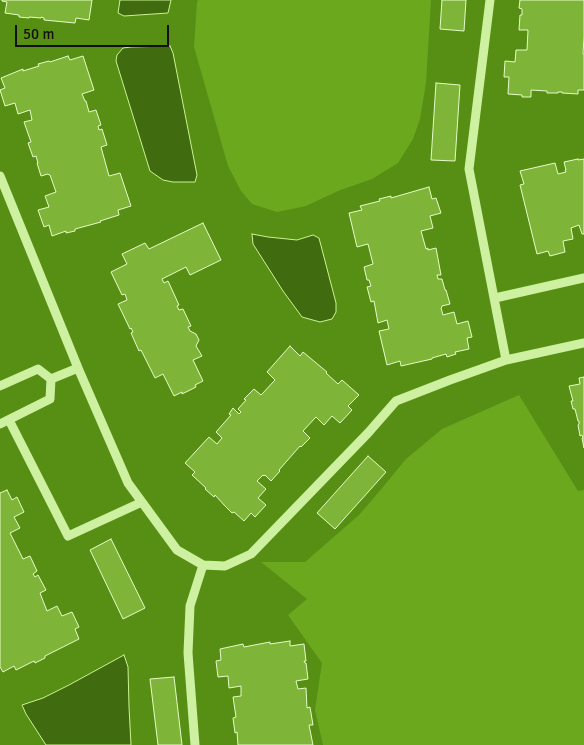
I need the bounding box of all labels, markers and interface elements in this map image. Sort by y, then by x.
scale bar [18,15,171,47]
text: 50 m [23,25,54,43]

